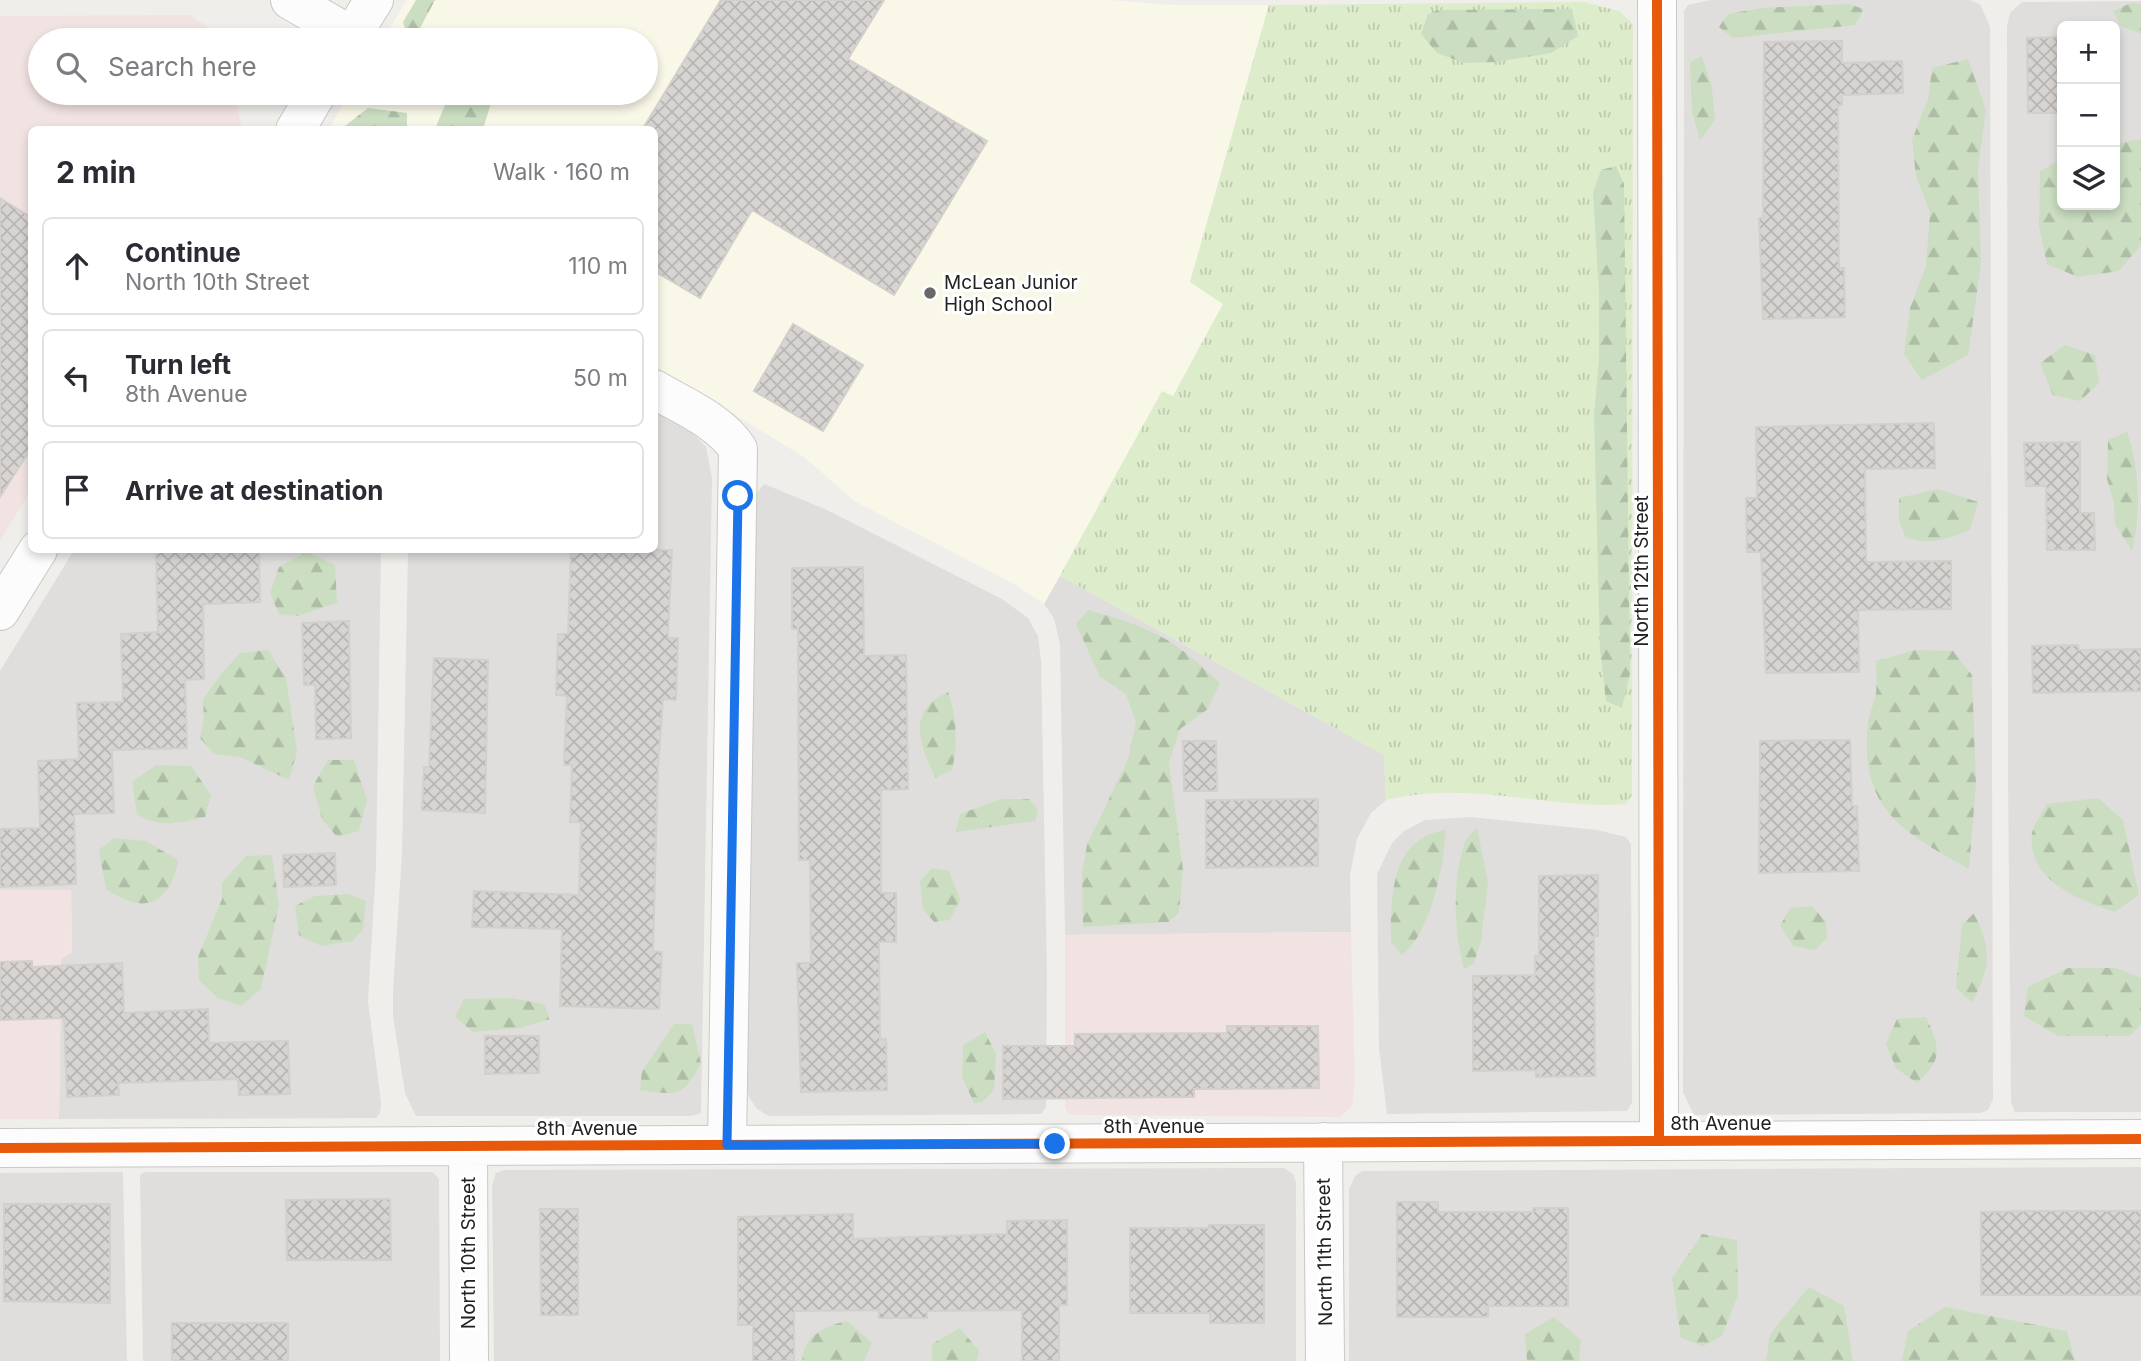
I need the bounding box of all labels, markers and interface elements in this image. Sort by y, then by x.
map controls [2057,21,2120,210]
button: + [2057,21,2120,84]
search box [28,28,658,105]
icon: search [52,48,90,86]
text: Search here [108,51,257,82]
button: − [2057,84,2120,147]
button: layers [2057,147,2120,210]
text: 2 min [56,154,136,190]
text: Walk · 160 m [493,158,630,186]
text: Continue [125,237,241,268]
icon: ahead [58,247,96,285]
text: 110 m [568,252,628,280]
text: North 10th Street [125,268,309,296]
place label: McLean Junior High School [944,271,1078,316]
marker: McLean Junior High School [922,285,938,301]
text: Turn left [125,349,231,380]
icon: left [58,359,96,397]
text: 50 m [573,364,628,392]
text: 8th Avenue [125,380,248,408]
icon: arrive [58,471,96,509]
text: Arrive at destination [125,475,384,506]
route start [722,480,753,511]
street label: North 12th Street [1630,495,1653,647]
street label: 8th Avenue [1670,1112,1772,1135]
street label: 8th Avenue [1103,1115,1205,1138]
street label: 8th Avenue [536,1117,638,1140]
route end [1039,1128,1070,1159]
street label: North 10th Street [457,1177,480,1329]
street label: North 11th Street [1312,1178,1337,1326]

